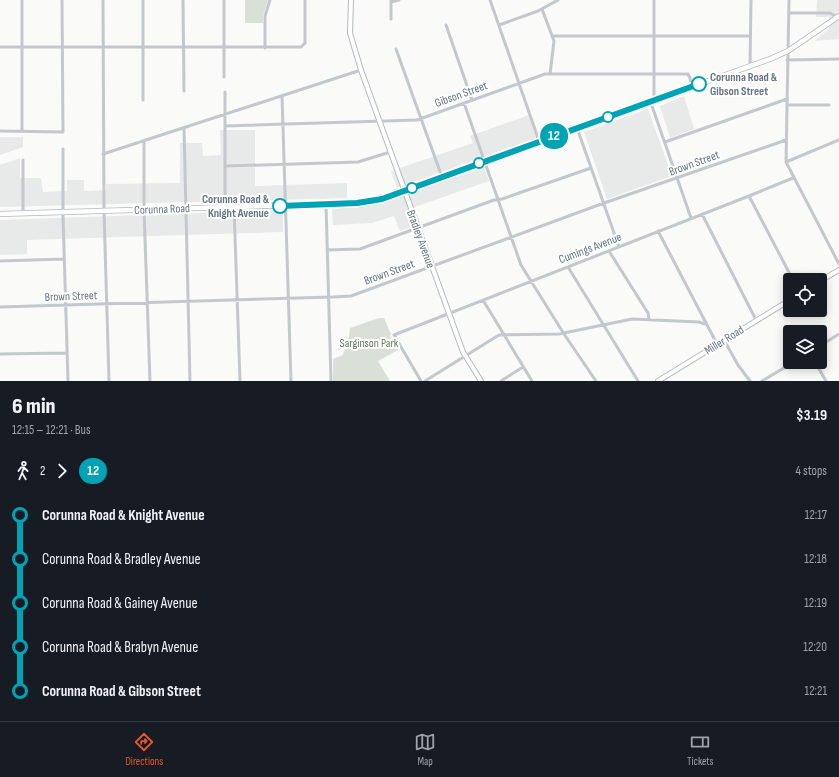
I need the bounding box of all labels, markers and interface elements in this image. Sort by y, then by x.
place label: Corunna Road & Gibson Street [710,70,778,99]
marker: Corunna Road & Gibson Street [691,76,707,92]
street label: Gibson Street [433,78,490,111]
unlabelled marker [602,111,614,123]
line badge: 12 [536,123,572,149]
text: 12 [548,127,560,144]
street label: Brown Street [667,147,722,180]
unlabelled marker [473,157,485,169]
unlabelled marker [406,182,418,194]
place label: Corunna Road & Knight Avenue [202,192,270,221]
marker: Corunna Road & Knight Avenue [272,198,288,214]
street label: Corunna Road [134,201,190,218]
street label: Bradley Avenue [403,208,438,271]
street label: Cumings Avenue [557,230,624,267]
street label: Brown Street [362,256,417,289]
map controls [783,273,827,369]
button: locate [783,273,827,317]
street label: Brown Street [44,288,98,305]
street label: Miller Road [702,322,747,358]
button: layers [783,325,827,369]
park label: Sarginson Park [340,336,399,351]
text: 6 min [12,393,56,420]
text: $3.19 [796,406,827,425]
text: 12:15 – 12:21 · Bus [12,422,91,438]
icon: walk [12,460,34,482]
icon: forward [51,460,73,482]
text: 12 [87,462,99,479]
text: 2 [40,463,45,479]
text: 4 stops [796,463,827,479]
text: Corunna Road & Knight Avenue [42,506,205,525]
text: 12:17 [805,507,827,523]
text: Corunna Road & Bradley Avenue [42,550,201,569]
text: 12:18 [804,551,827,567]
text: Corunna Road & Gainey Avenue [42,594,197,613]
text: 12:19 [804,595,827,611]
text: Corunna Road & Brabyn Avenue [42,638,198,657]
text: 12:20 [803,639,827,655]
text: Corunna Road & Gibson Street [42,682,201,701]
text: 12:21 [805,683,827,699]
tab: Directions [125,731,163,768]
tab: Map [414,731,436,768]
tab: Tickets [687,731,714,768]

